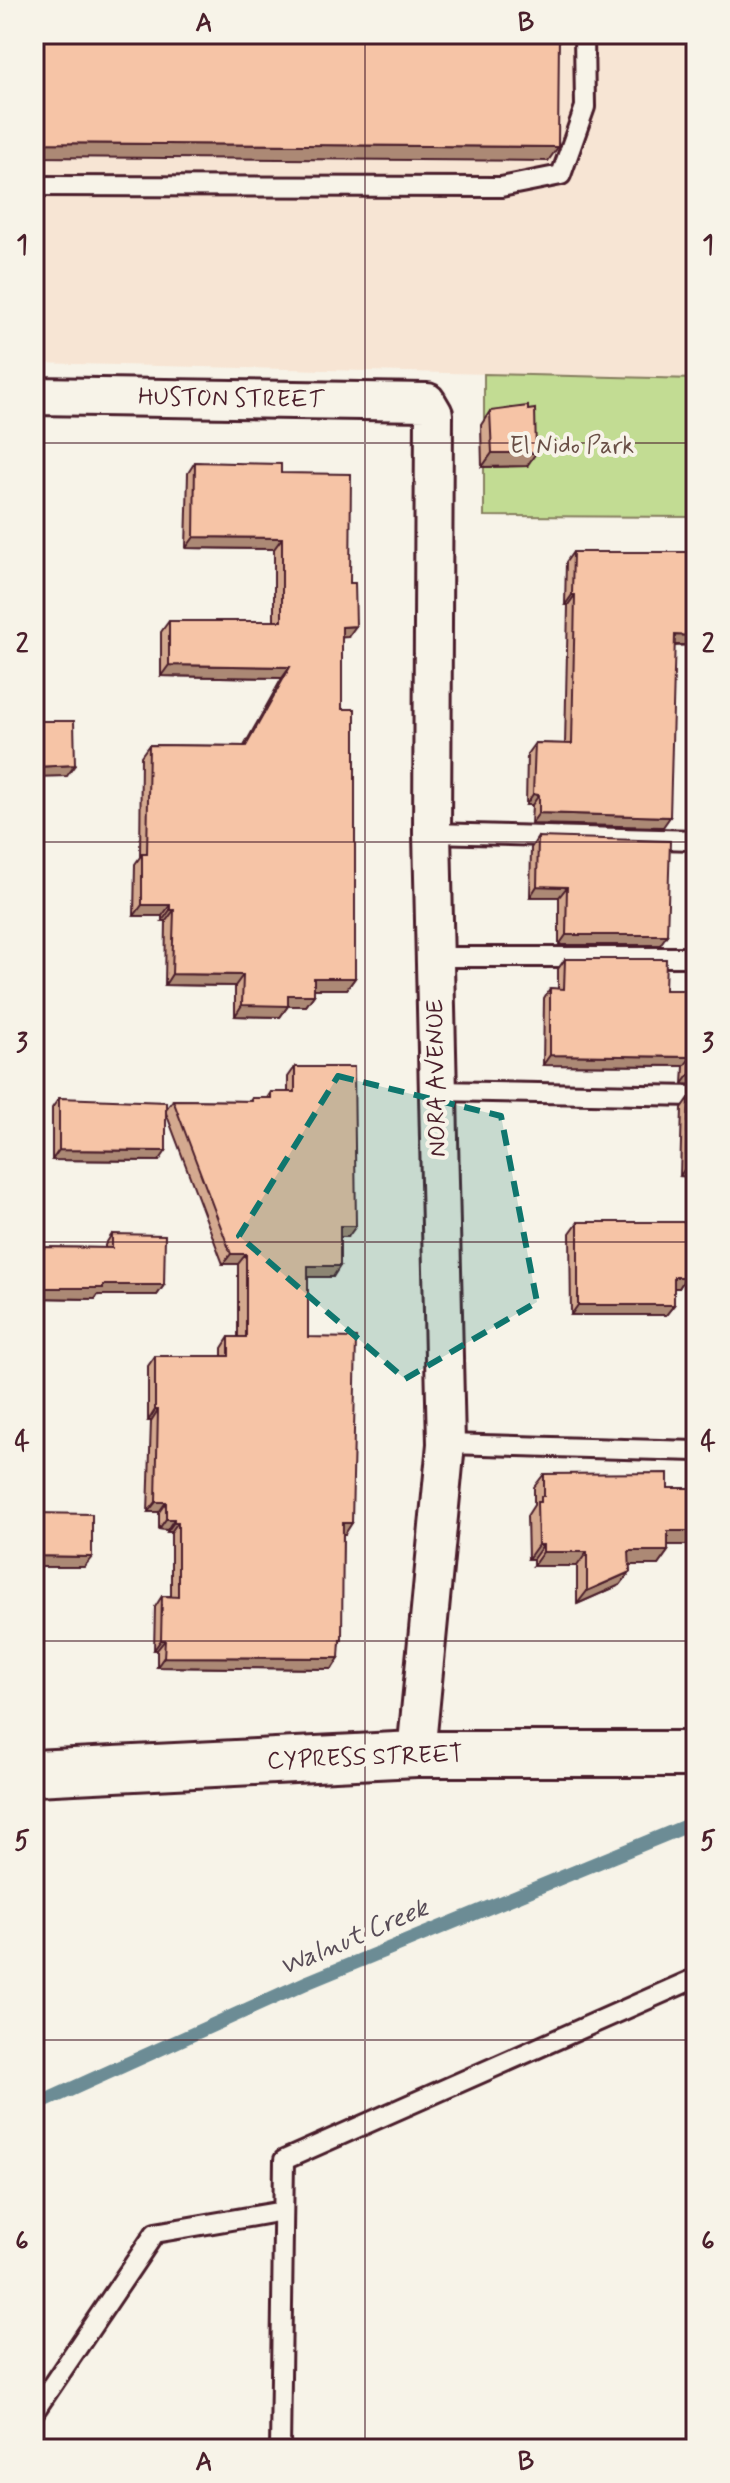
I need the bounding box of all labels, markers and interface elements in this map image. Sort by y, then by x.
text: A [195,7,213,41]
text: B [518,7,534,41]
text: 1 [16,229,28,263]
text: 1 [702,229,714,263]
street label: HUSTON STREET [138,382,325,416]
park label: El Nido Park [510,431,634,462]
text: 2 [16,628,29,662]
text: 2 [702,628,715,662]
street label: NORA AVENUE [420,999,454,1157]
text: 3 [16,1027,28,1061]
text: 3 [702,1027,714,1061]
text: 4 [14,1426,30,1460]
text: 4 [700,1426,716,1460]
street label: CYPRESS STREET [266,1739,464,1777]
text: 5 [14,1825,30,1859]
text: 5 [700,1825,716,1859]
water label: Walnut Creek [275,1891,435,1985]
text: 6 [15,2225,29,2259]
text: 6 [701,2225,715,2259]
text: A [195,2446,213,2480]
text: B [518,2446,534,2480]

